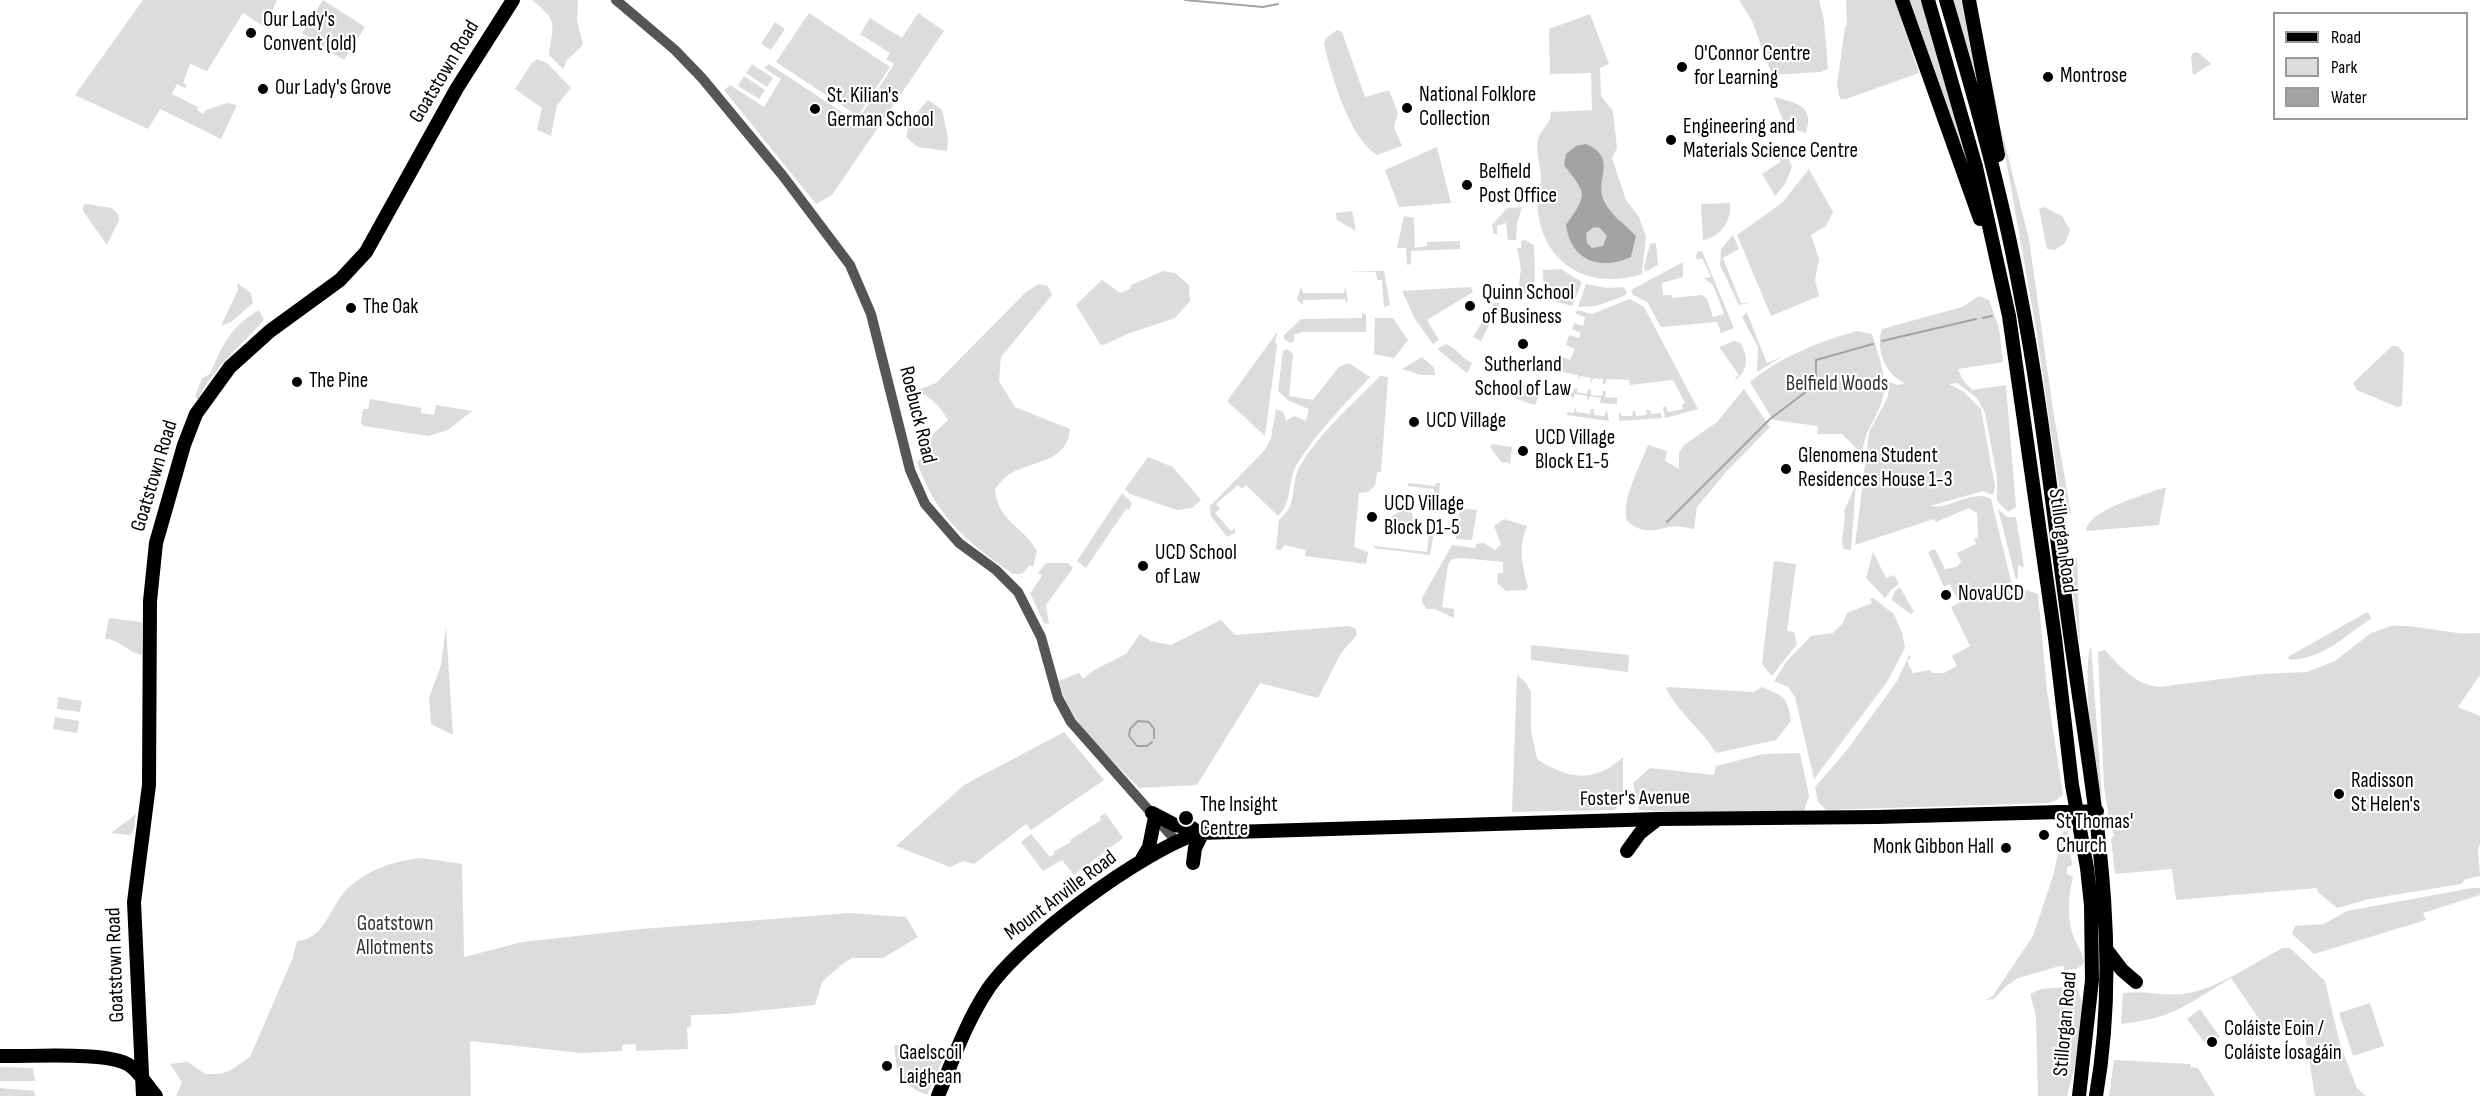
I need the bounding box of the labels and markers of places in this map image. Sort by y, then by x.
place label: Our Lady's Convent (old) [263,8,356,58]
marker: Our Lady's Convent (old) [244,26,258,40]
place label: O'Connor Centre for Learning [1694,42,1811,92]
marker: O'Connor Centre for Learning [1675,60,1689,74]
place label: Montrose [2060,64,2127,90]
marker: Montrose [2041,70,2055,84]
place label: Our Lady's Grove [275,76,392,102]
marker: Our Lady's Grove [256,82,270,96]
place label: National Folklore Collection [1419,83,1536,133]
place label: St. Kilian's German School [827,84,934,134]
marker: National Folklore Collection [1400,101,1414,115]
marker: St. Kilian's German School [808,102,822,116]
place label: Engineering and Materials Science Centre [1683,115,1858,165]
marker: Engineering and Materials Science Centre [1664,133,1678,147]
place label: Belfield Post Office [1479,160,1557,210]
marker: Belfield Post Office [1460,178,1474,192]
place label: Quinn School of Business [1482,281,1574,331]
place label: The Oak [363,295,418,321]
marker: Quinn School of Business [1463,299,1477,313]
marker: The Oak [344,301,358,315]
marker: Sutherland School of Law [1516,337,1530,351]
place label: Sutherland School of Law [1475,353,1571,403]
place label: The Pine [309,369,368,395]
marker: The Pine [290,375,304,389]
place label: UCD Village [1426,409,1506,435]
marker: UCD Village [1407,415,1421,429]
place label: UCD Village Block E1-5 [1535,426,1615,476]
marker: UCD Village Block E1-5 [1516,444,1530,458]
place label: Glenomena Student Residences House 1-3 [1798,444,1953,494]
marker: Glenomena Student Residences House 1-3 [1779,462,1793,476]
place label: UCD Village Block D1-5 [1384,492,1464,542]
marker: UCD Village Block D1-5 [1365,510,1379,524]
place label: UCD School of Law [1155,541,1237,591]
marker: UCD School of Law [1136,559,1150,573]
place label: NovaUCD [1958,582,2024,608]
marker: NovaUCD [1939,588,1953,602]
place label: Radisson St Helen's [2351,769,2420,819]
marker: Radisson St Helen's [2332,787,2346,801]
place label: The Insight Centre [1200,793,1278,843]
marker: The Insight Centre [1177,809,1195,827]
place label: St Thomas' Church [2056,810,2133,860]
marker: St Thomas' Church [2037,828,2051,842]
place label: Monk Gibbon Hall [1873,835,1994,861]
marker: Monk Gibbon Hall [1999,841,2013,855]
place label: Coláiste Eoin / Coláiste Íosagáin [2224,1017,2342,1067]
marker: Coláiste Eoin / Coláiste Íosagáin [2205,1035,2219,1049]
place label: Gaelscoil Laighean [899,1041,962,1091]
marker: Gaelscoil Laighean [880,1059,894,1073]

